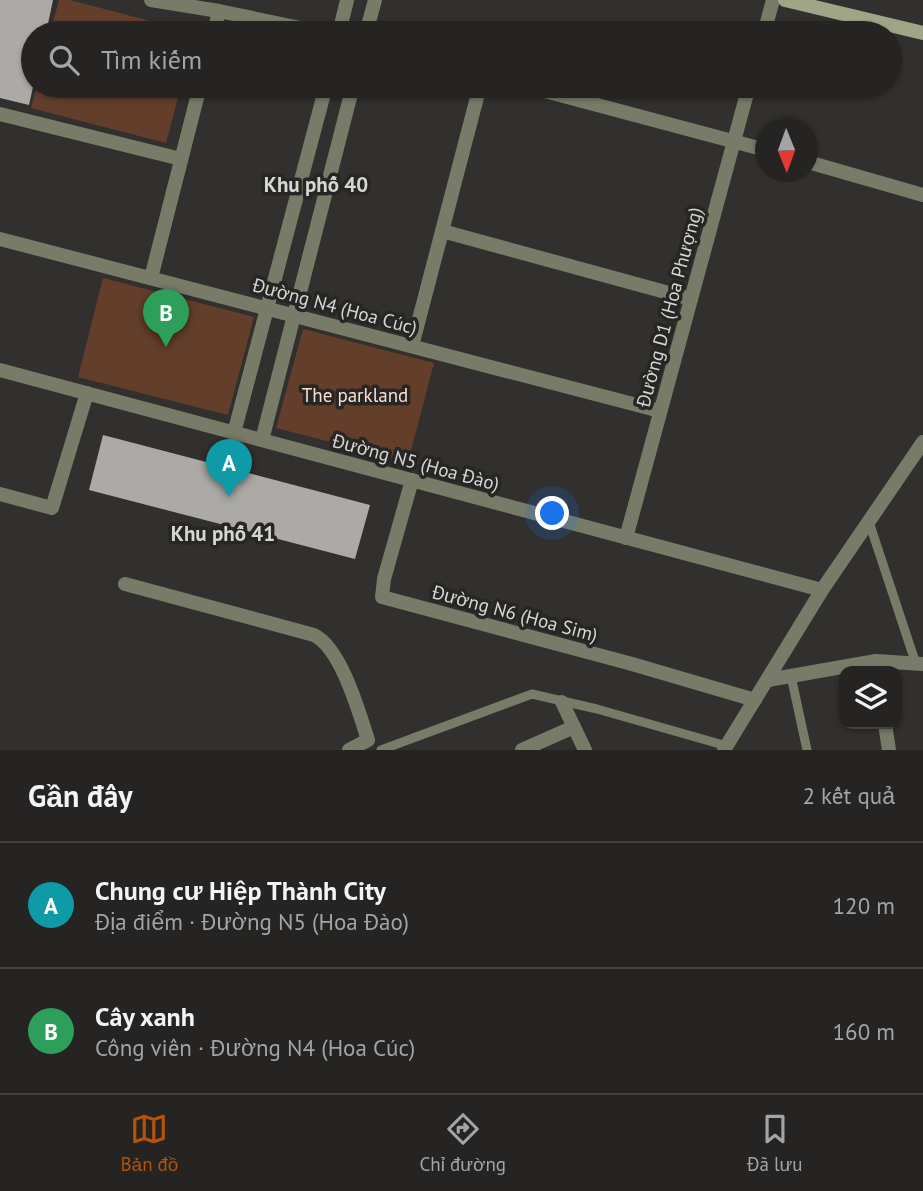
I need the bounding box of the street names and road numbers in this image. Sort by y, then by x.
street label: Đường D1 (Hoa Phượng) [630,204,707,411]
street label: Đường N4 (Hoa Cúc) [249,272,420,340]
street label: Đường N5 (Hoa Đào) [329,428,502,496]
street label: Đường N6 (Hoa Sim) [429,579,600,647]

